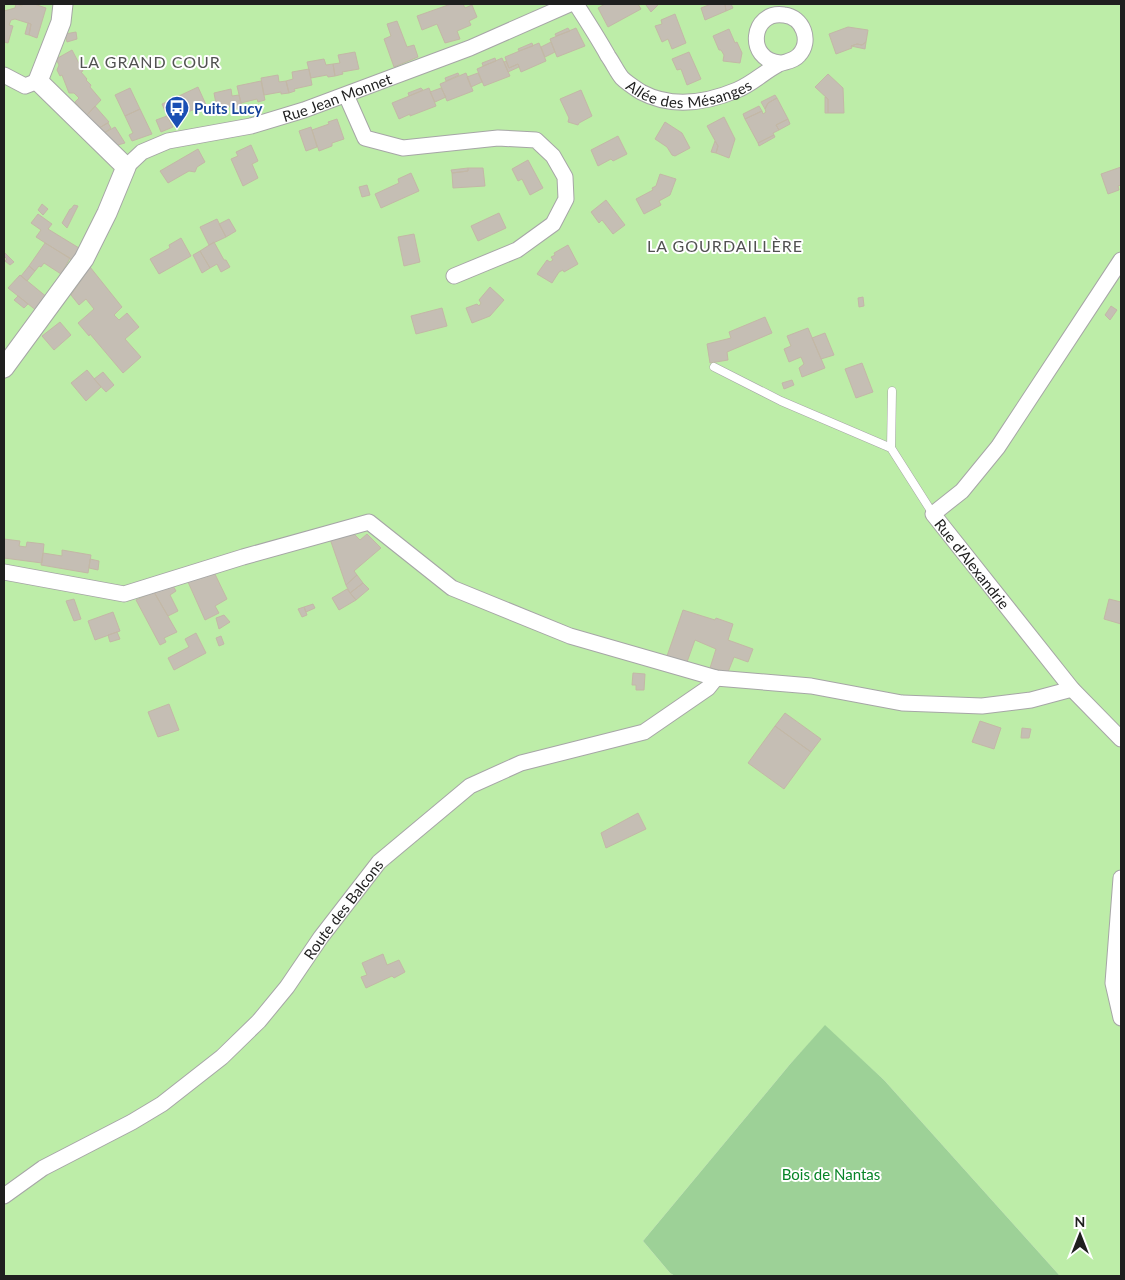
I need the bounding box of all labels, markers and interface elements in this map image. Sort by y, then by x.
district label: LA GRAND COUR [79,52,221,71]
street label: Rue Jean Monnet [280,69,394,125]
street label: Allée des Mésanges [625,70,755,88]
text: Allée des Mésanges [623,75,755,111]
bus stop icon: Puits Lucy [164,95,190,129]
place label: Puits Lucy [194,99,263,117]
district label: LA GOURDAILLÈRE [647,236,803,255]
street label: Rue d’Alexandrie [931,515,1014,612]
street label: Route des Balcons [300,856,387,963]
park label: Bois de Nantas [782,1165,880,1183]
north arrow [1055,1210,1105,1260]
text: N [1075,1213,1085,1230]

